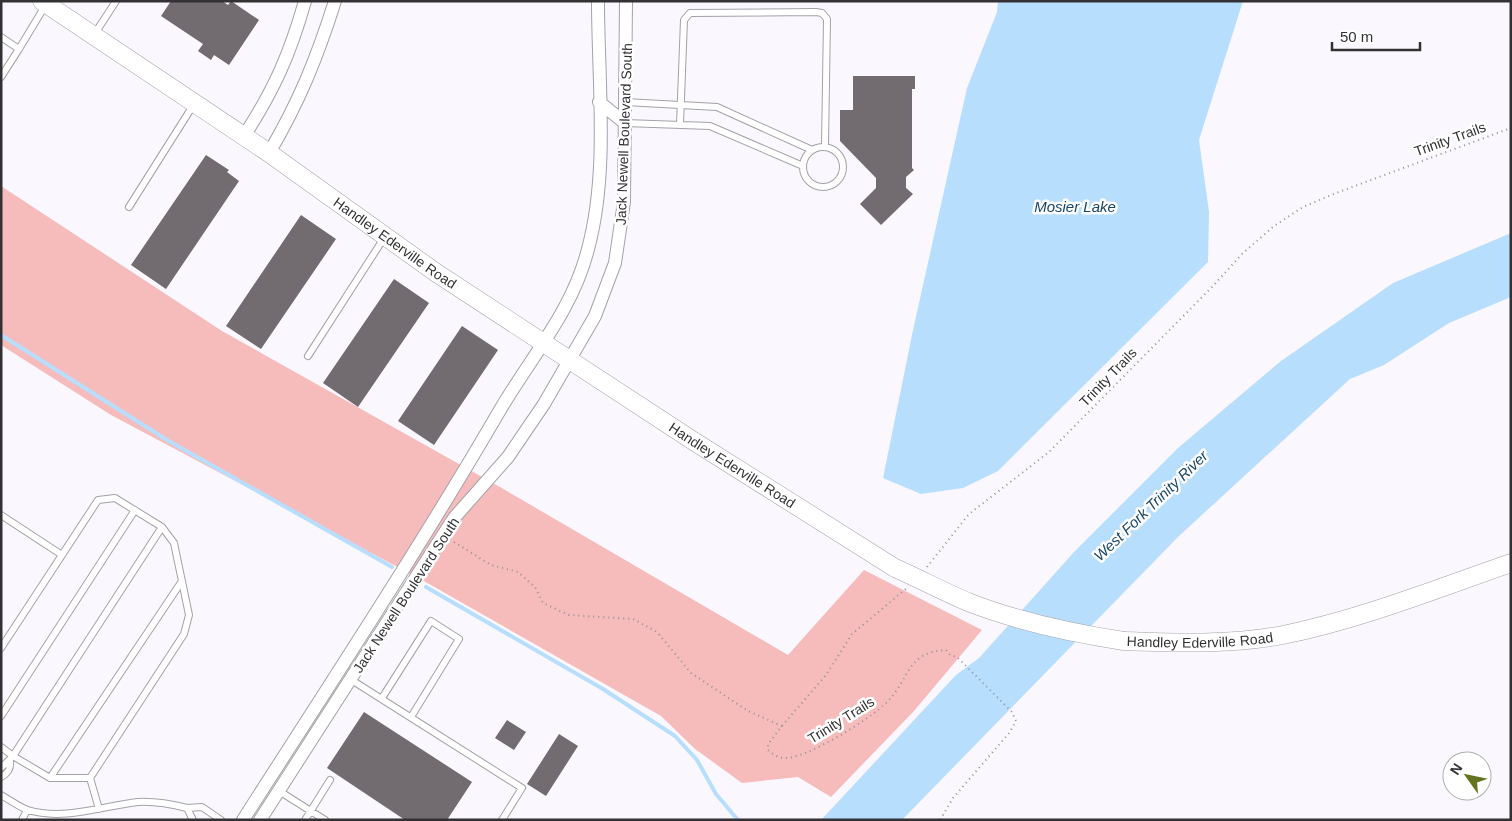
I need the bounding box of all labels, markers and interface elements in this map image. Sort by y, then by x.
scale bar [1332,20,1420,52]
text: 50 m [1340,28,1373,45]
street label: Jack Newell Boulevard South [613,43,635,225]
street label: Trinity Trails [1412,119,1488,159]
street label: Handley Ederville Road [331,194,459,292]
water label: Mosier Lake [1034,198,1116,215]
street label: Trinity Trails [1076,344,1140,410]
street label: Handley Ederville Road [666,419,798,511]
water label: West Fork Trinity River [1090,446,1212,564]
street label: Jack Newell Boulevard South [350,514,462,676]
street label: Handley Ederville Road [1126,629,1274,651]
street label: Trinity Trails [805,693,877,747]
north arrow [1442,751,1492,801]
text: N [1447,760,1466,778]

